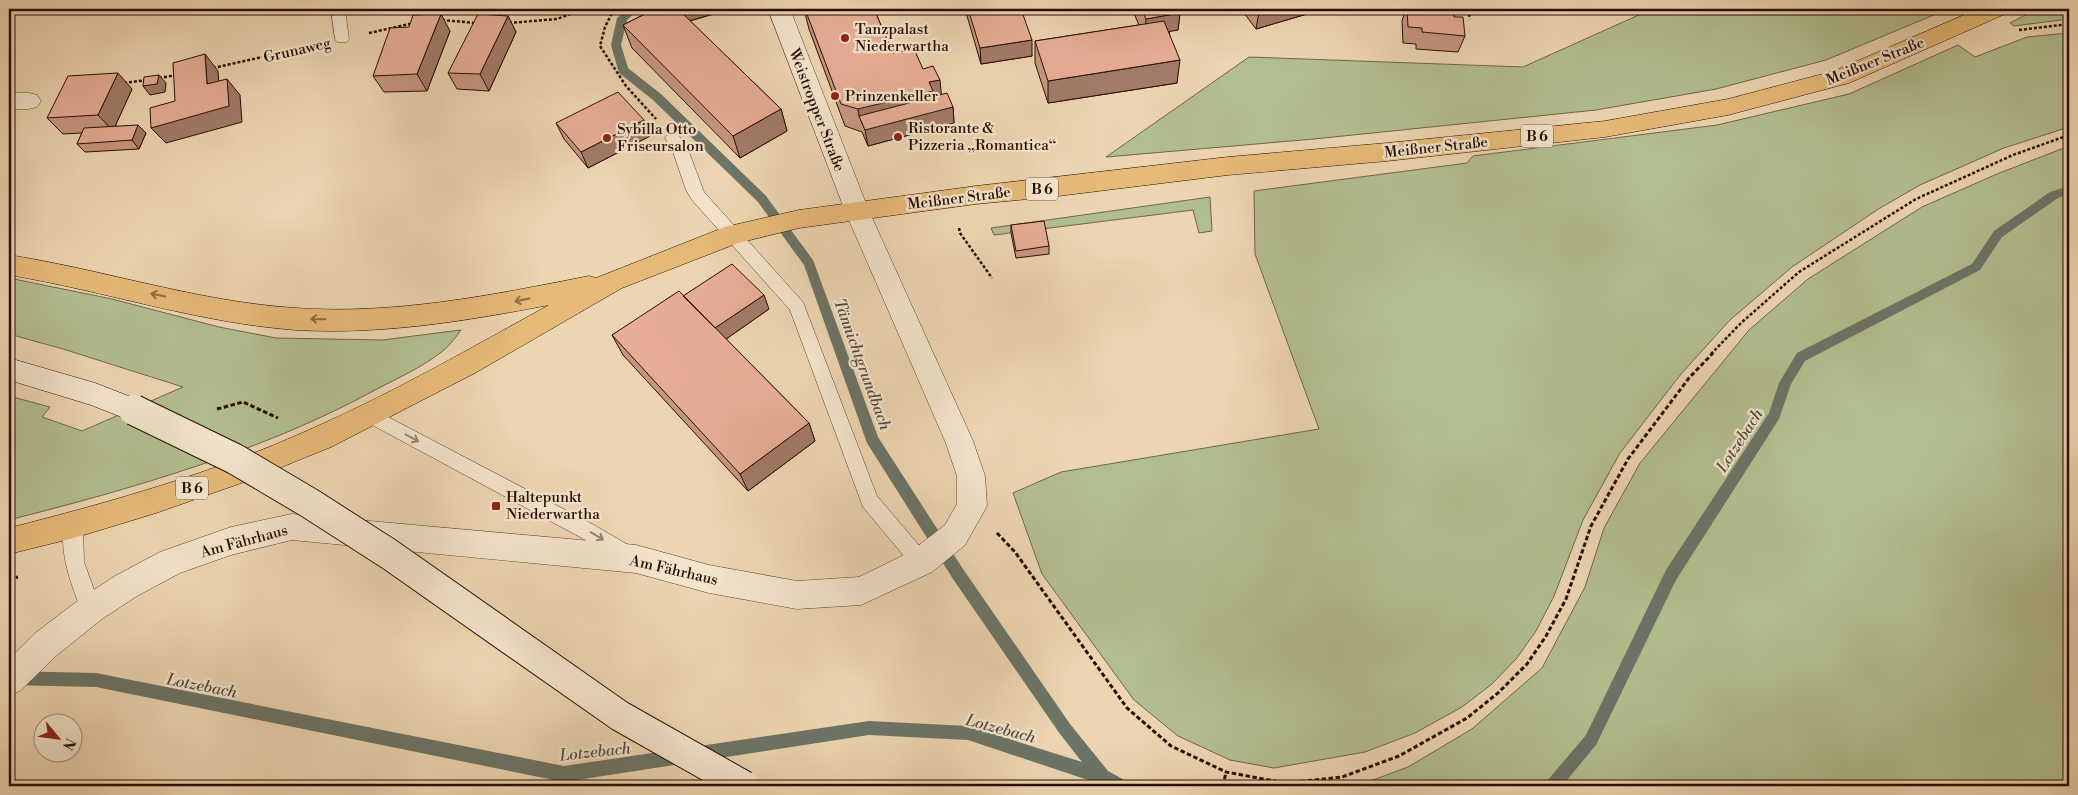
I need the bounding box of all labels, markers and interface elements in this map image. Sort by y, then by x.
place label: Tanzpalast Niederwartha [855,20,949,56]
marker: Tanzpalast Niederwartha [839,32,851,44]
street label: Grunaweg [262,33,333,67]
street label: Meißner Straße [1823,33,1927,90]
street label: Weistropper Straße [784,45,849,174]
place label: Prinzenkeller [845,87,938,106]
marker: Prinzenkeller [829,90,841,102]
place label: Ristorante & Pizzeria „Romantica“ [908,119,1056,155]
place label: Sybilla Otto Friseursalon [617,120,704,156]
road number: B 6 [1521,124,1553,148]
marker: Ristorante & Pizzeria „Romantica“ [892,131,904,143]
marker: Sybilla Otto Friseursalon [601,132,613,144]
street label: Meißner Straße [1383,133,1489,162]
road number: B 6 [1026,178,1058,200]
street label: Meißner Straße [906,183,1012,214]
one-way arrow [150,290,166,299]
one-way arrow [514,295,530,305]
water label: Tännichtgrundbach [829,296,895,433]
one-way arrow [311,315,327,324]
water label: Lotzebach [1712,405,1768,477]
one-way arrow [404,434,418,444]
road number: B 6 [176,476,208,499]
place label: Haltepunkt Niederwartha [506,488,600,524]
marker: Haltepunkt Niederwartha [490,500,502,512]
street label: Am Fährhaus [197,521,290,563]
one-way arrow [589,532,603,542]
street label: Am Fährhaus [627,551,720,590]
water label: Lotzebach [164,669,239,703]
water label: Lotzebach [963,710,1038,748]
north arrow [32,712,82,762]
text: N [58,735,79,753]
water label: Lotzebach [558,738,632,766]

